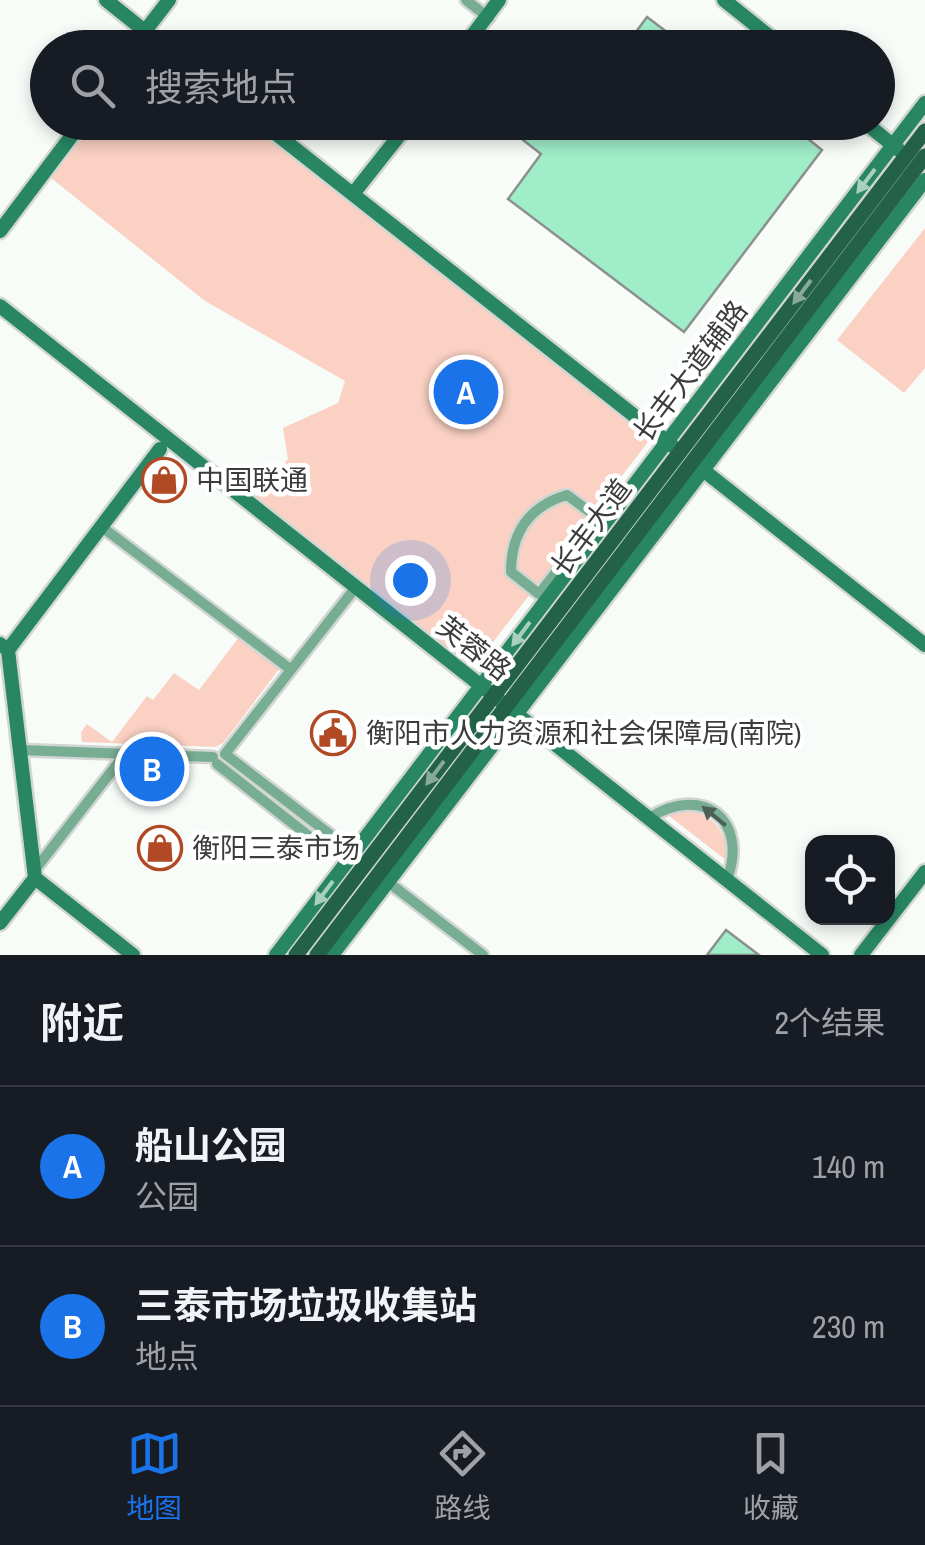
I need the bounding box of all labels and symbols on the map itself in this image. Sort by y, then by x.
one-way arrow [856,168,876,194]
one-way arrow [793,279,813,305]
street label: 长丰大道辅路 [624,292,756,450]
pin: A [434,354,498,430]
shop icon: 中国联通 [141,457,187,503]
place label: 中国联通 [196,461,308,499]
street label: 长丰大道 [542,471,640,583]
your location [385,555,436,606]
street label: 芙蓉路 [429,607,519,689]
one-way arrow [511,621,531,647]
public building icon: 衡阳市人力资源和社会保障局(南院) [310,710,356,756]
place label: 衡阳市人力资源和社会保障局(南院) [366,714,801,752]
pin: B [120,732,184,806]
one-way arrow [425,760,446,786]
one-way arrow [702,805,727,827]
shop icon: 衡阳三泰市场 [137,825,183,871]
place label: 衡阳三泰市场 [192,829,360,867]
one-way arrow [314,880,334,906]

